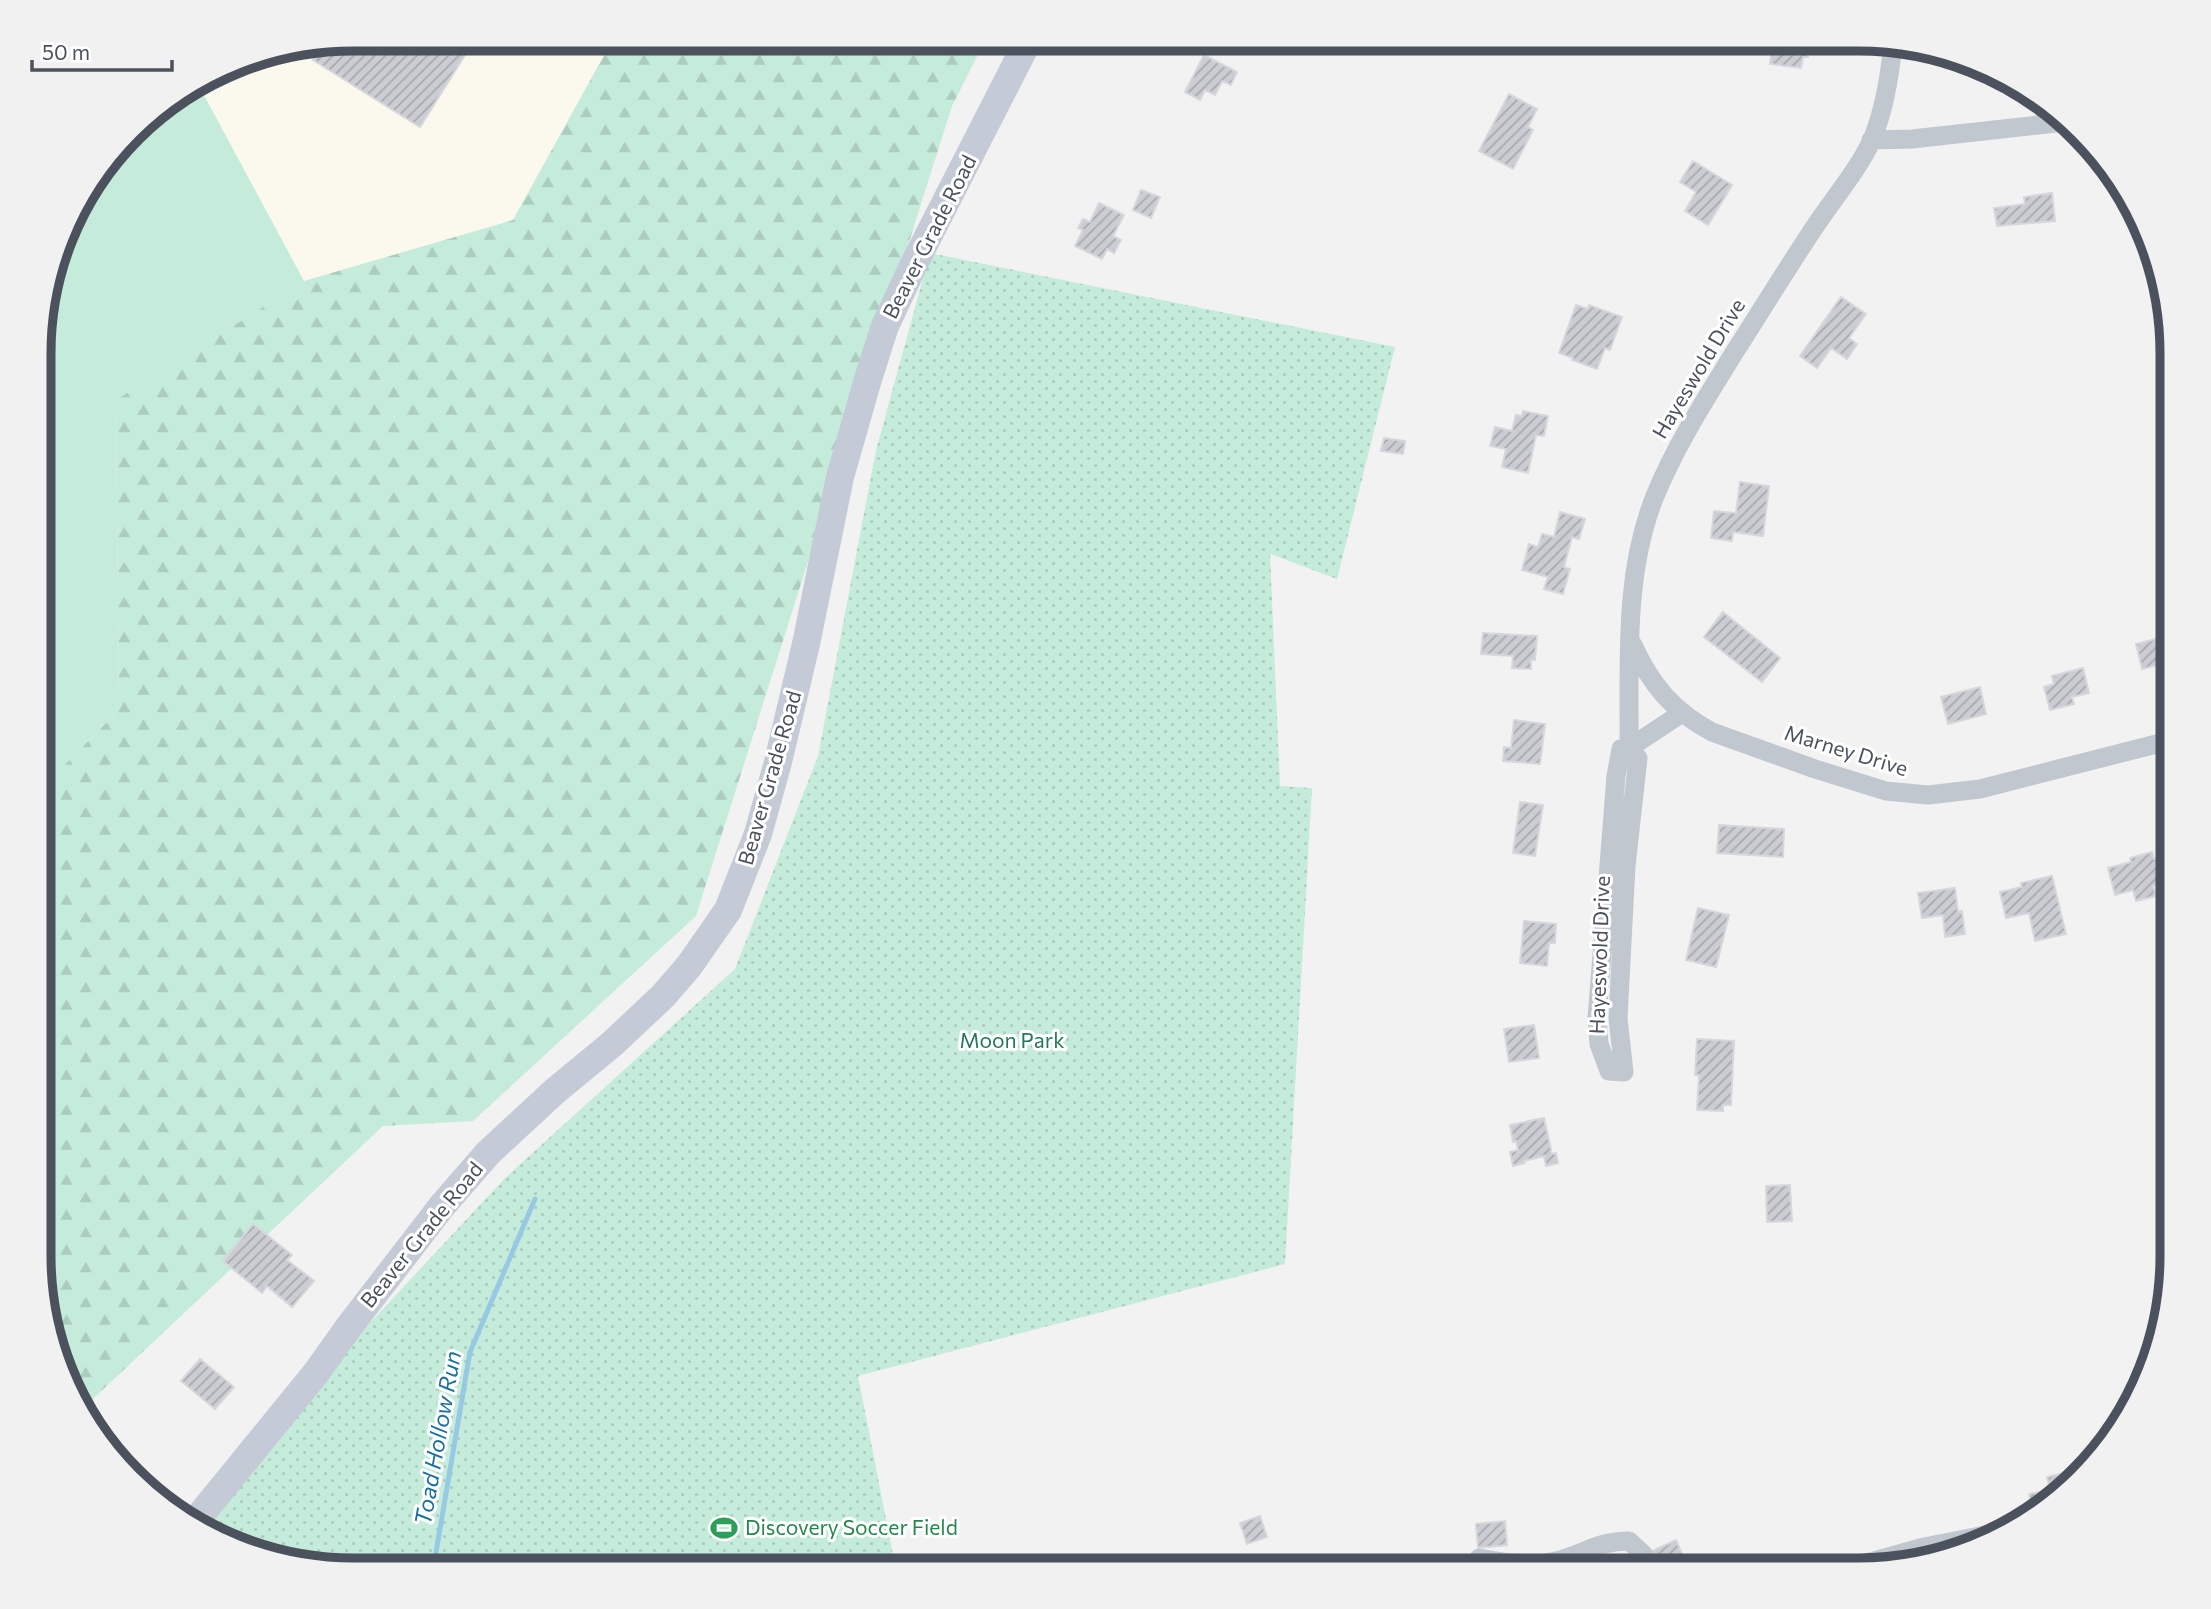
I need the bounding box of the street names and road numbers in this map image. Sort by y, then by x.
street label: Beaver Grade Road [877,150,981,322]
street label: Hayeswold Drive [1646,294,1749,443]
street label: Beaver Grade Road [732,688,805,868]
street label: Marney Drive [1782,719,1911,780]
street label: Hayeswold Drive [1583,875,1614,1035]
street label: Beaver Grade Road [354,1156,487,1312]

